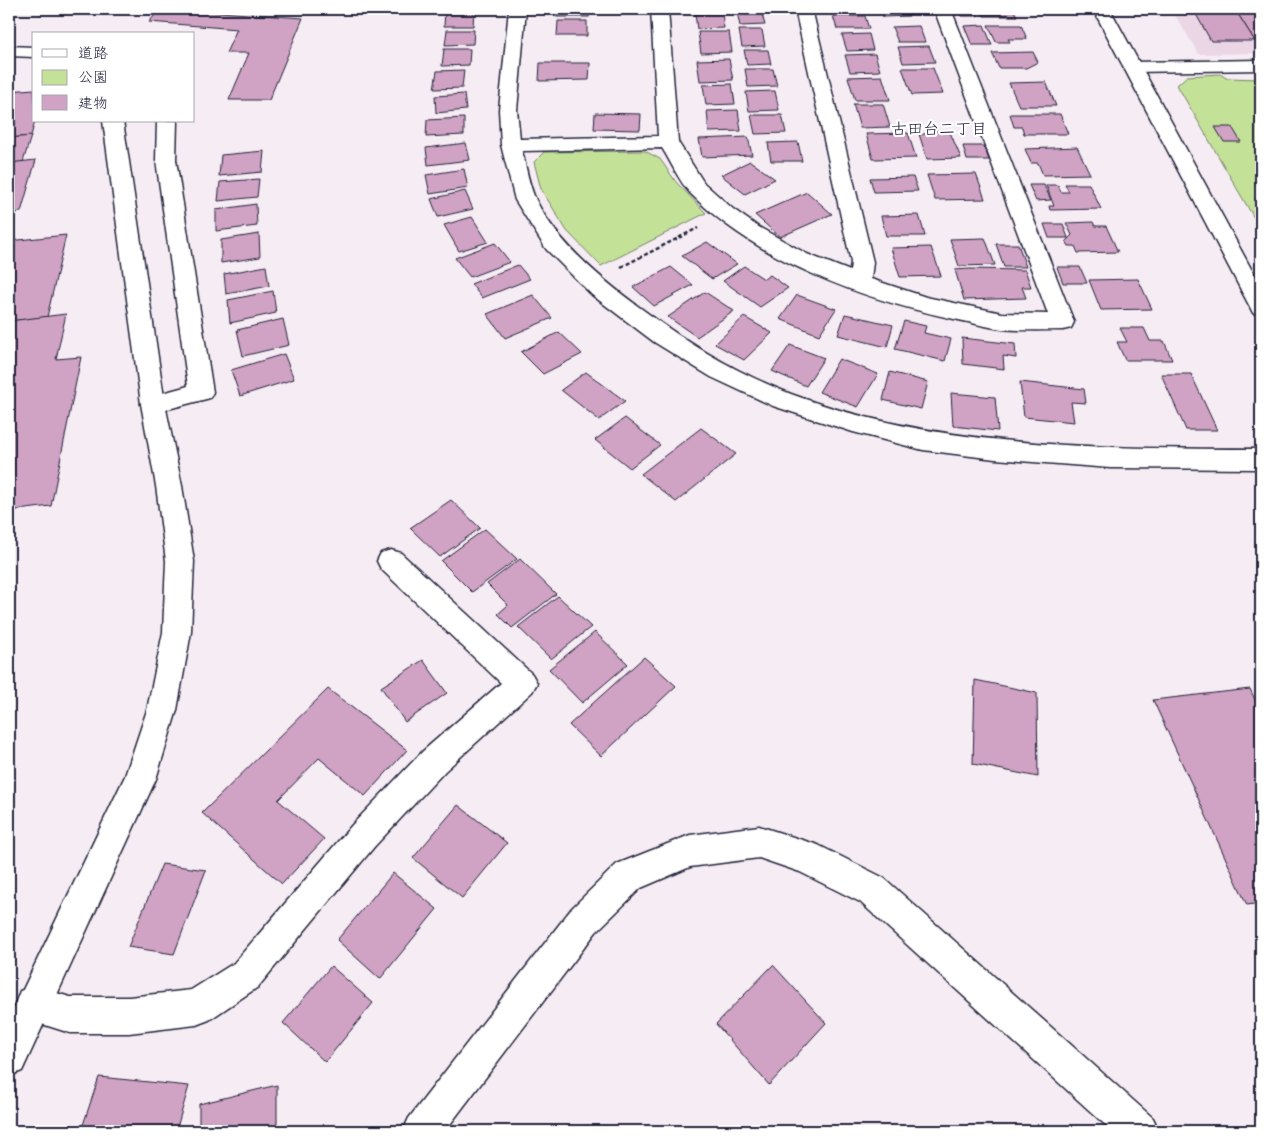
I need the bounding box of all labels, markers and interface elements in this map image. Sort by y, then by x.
legend [32,32,195,122]
text: 道路 [78,42,108,63]
text: 公園 [78,66,108,87]
text: 建物 [78,92,108,113]
district label: 古田台二丁目 [891,117,987,139]

